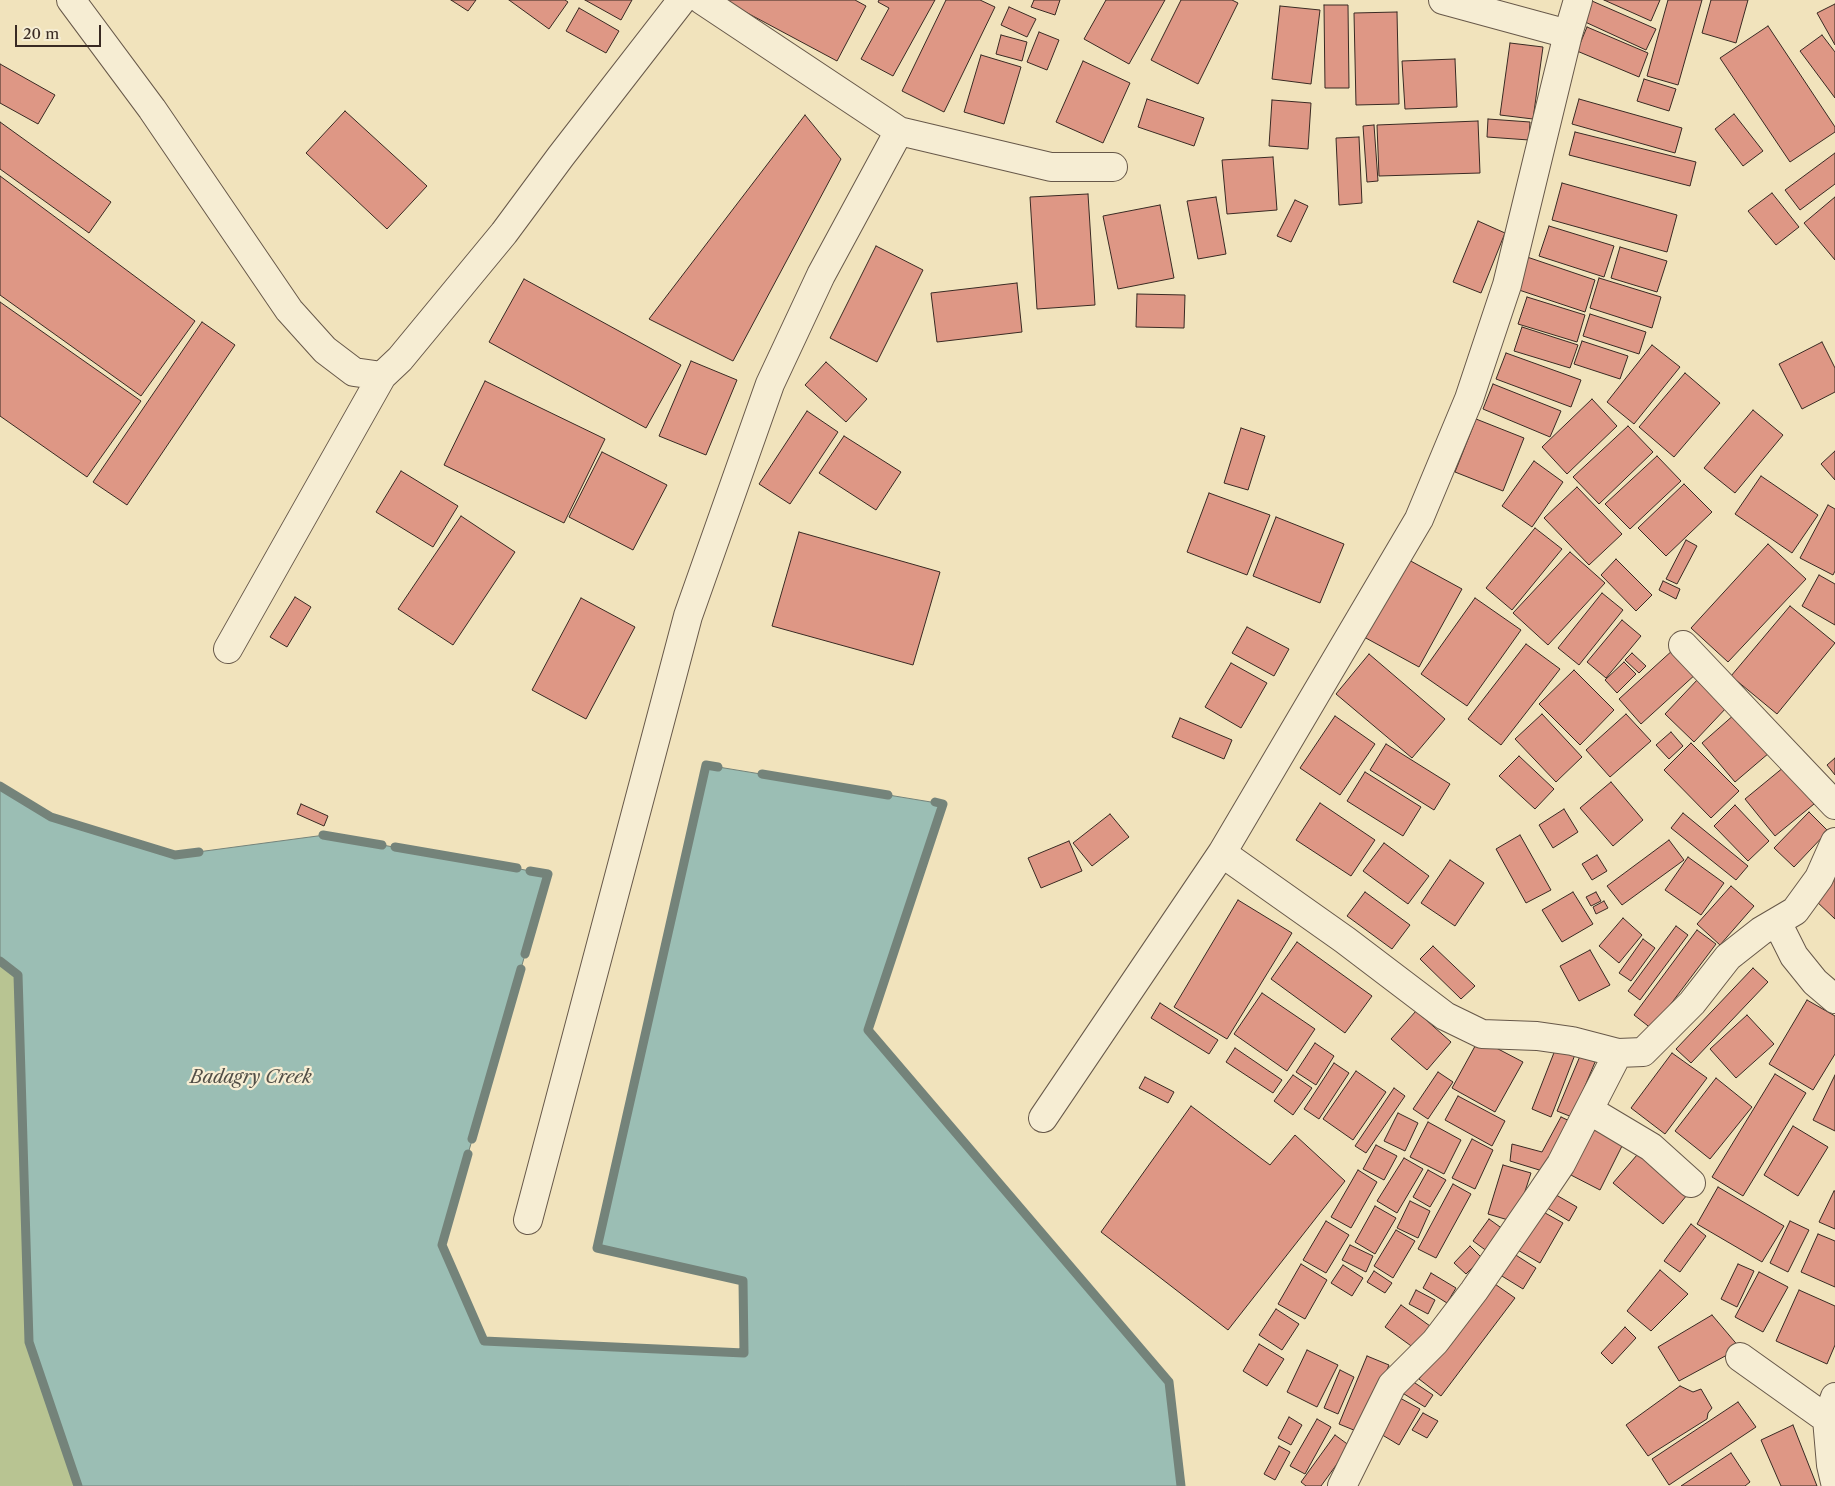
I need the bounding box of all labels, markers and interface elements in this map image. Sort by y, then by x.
scale bar [18,15,104,47]
text: 20 m [23,24,59,43]
water label: Badagry Creek [190,1067,312,1089]

